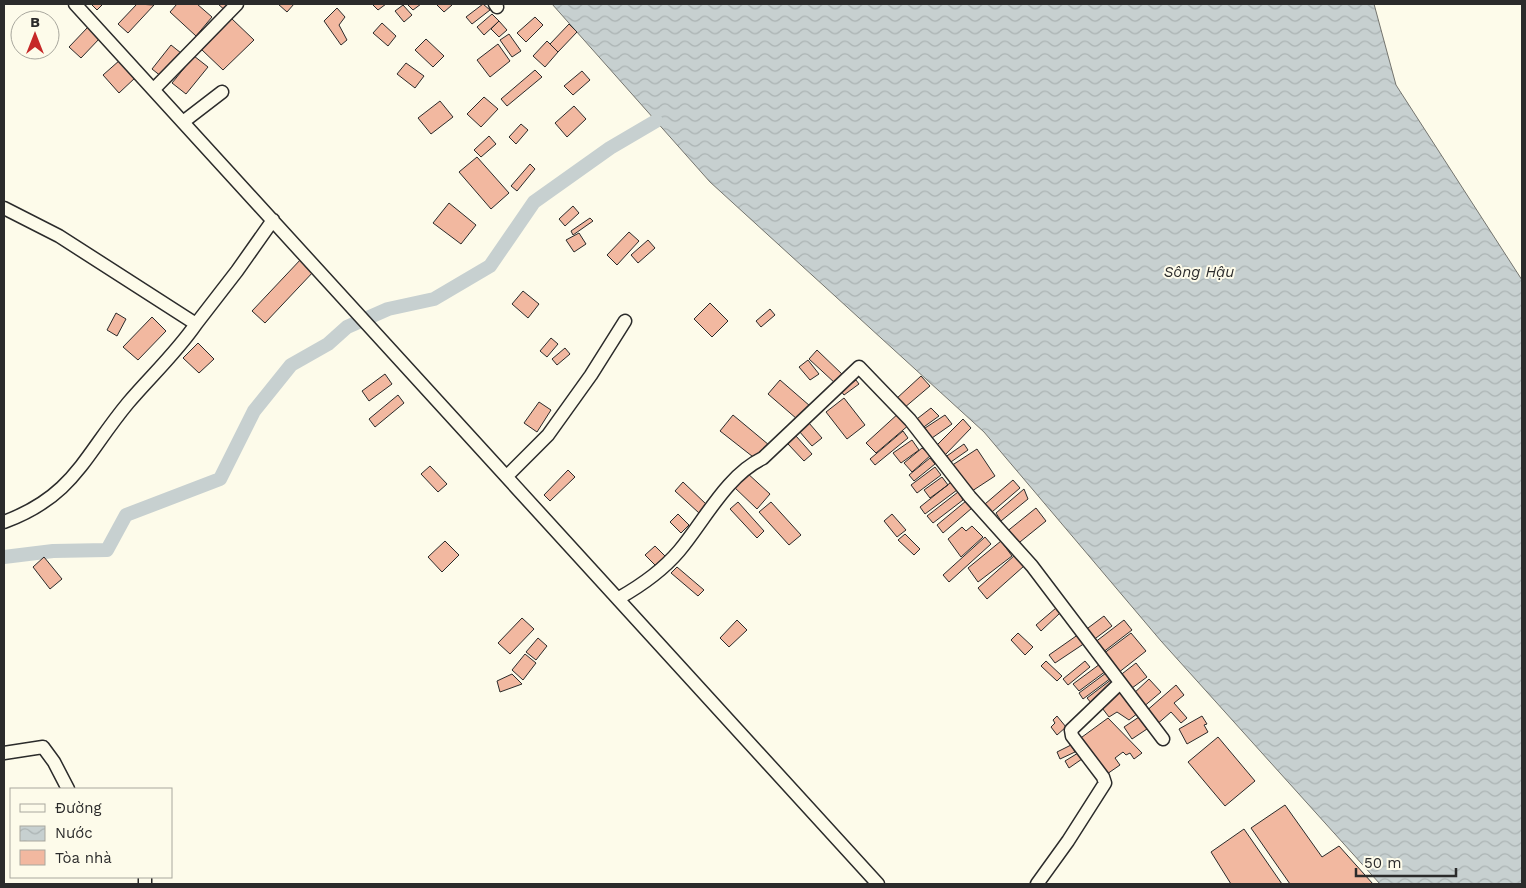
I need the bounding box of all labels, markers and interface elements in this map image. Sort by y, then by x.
north arrow [10,10,60,60]
text: B [30,14,40,30]
water label: Sông Hậu [1164,263,1234,281]
legend [10,788,172,878]
text: Đường [55,799,102,817]
text: Nước [55,824,93,842]
scale bar [1356,846,1456,878]
text: Tòa nhà [55,849,112,867]
text: 50 m [1364,854,1401,872]

